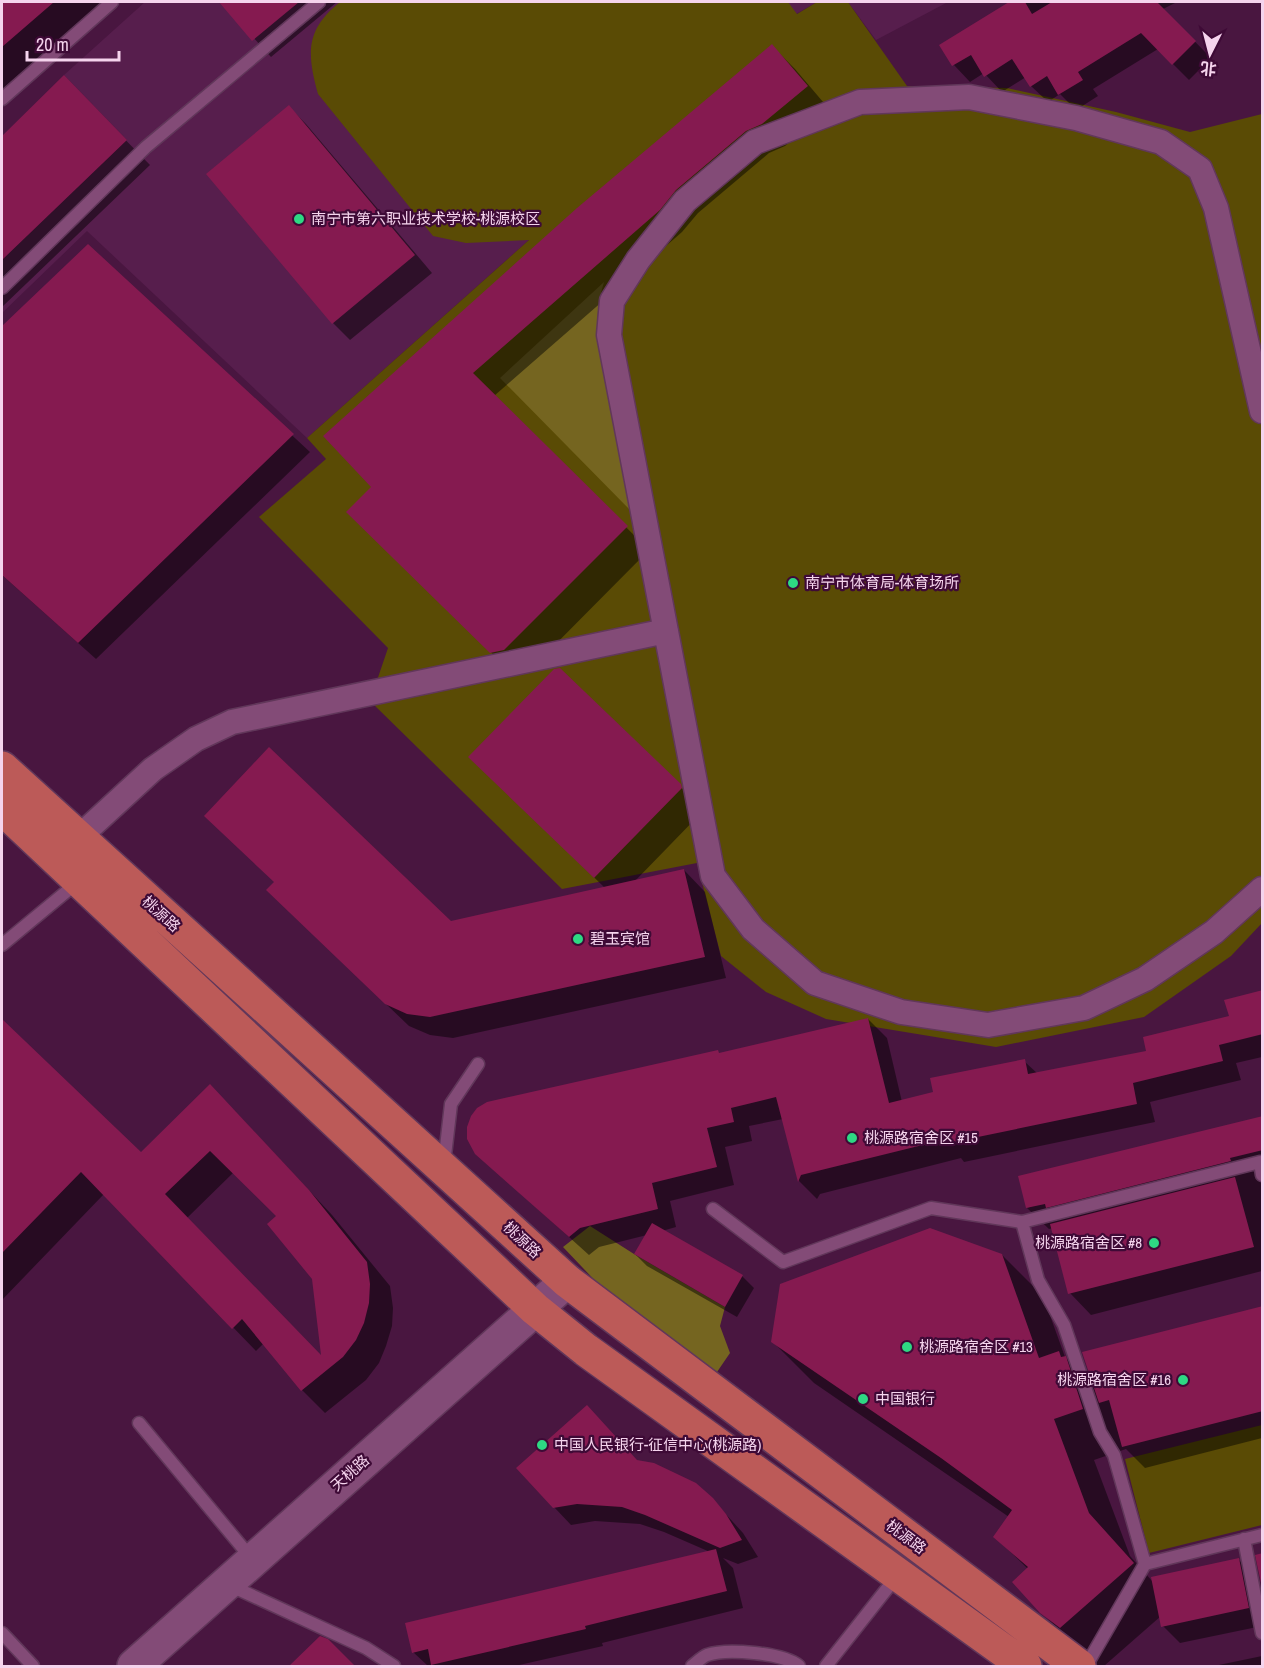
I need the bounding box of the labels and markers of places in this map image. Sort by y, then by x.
place label: 南宁市第六职业技术学校-桃源校区 [311,208,540,229]
marker: 南宁市第六职业技术学校-桃源校区 [292,212,306,226]
place label: 南宁市体育局-体育场所 [805,572,959,593]
marker: 南宁市体育局-体育场所 [786,576,800,590]
place label: 碧玉宾馆 [590,928,650,949]
marker: 碧玉宾馆 [571,932,585,946]
place label: 桃源路宿舍区 #15 [864,1127,978,1148]
marker: 桃源路宿舍区 #15 [845,1131,859,1145]
place label: 桃源路宿舍区 #8 [1035,1232,1142,1253]
marker: 桃源路宿舍区 #8 [1147,1236,1161,1250]
place label: 桃源路宿舍区 #13 [919,1336,1033,1357]
marker: 桃源路宿舍区 #13 [900,1340,914,1354]
place label: 桃源路宿舍区 #16 [1057,1369,1171,1390]
marker: 桃源路宿舍区 #16 [1176,1373,1190,1387]
place label: 中国银行 [875,1388,935,1409]
marker: 中国银行 [856,1392,870,1406]
place label: 中国人民银行-征信中心(桃源路) [554,1434,761,1455]
marker: 中国人民银行-征信中心(桃源路) [535,1438,549,1452]

